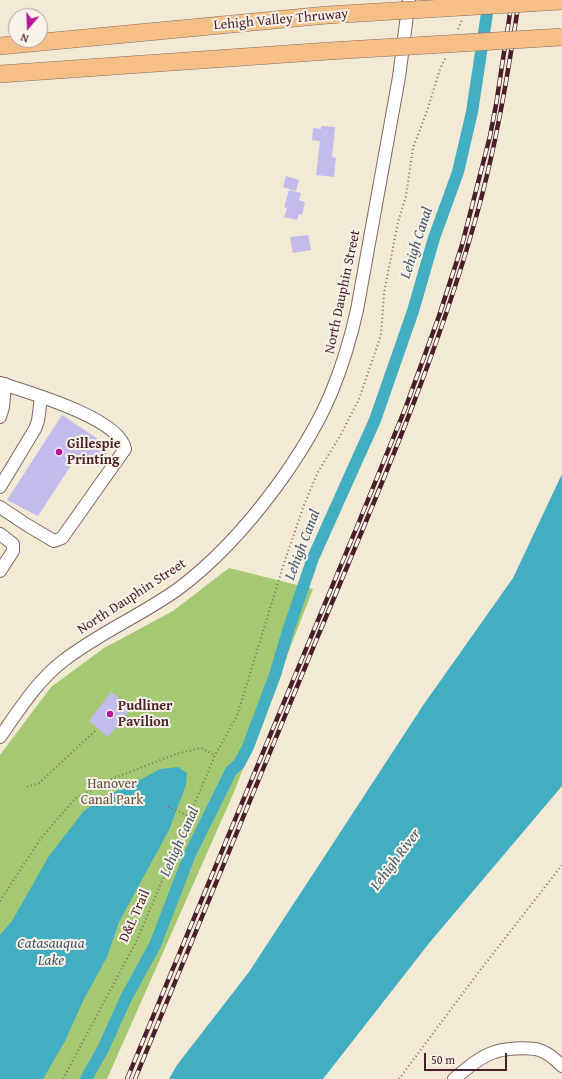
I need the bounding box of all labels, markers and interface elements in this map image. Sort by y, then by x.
street label: Lehigh Valley Thruway [213,6,349,34]
north arrow [8,8,48,48]
text: N [18,30,31,47]
water label: Lehigh Canal [397,205,437,281]
street label: North Dauphin Street [322,228,364,356]
place label: Gillespie Printing [67,436,121,468]
marker: Gillespie Printing [54,447,64,457]
water label: Lehigh Canal [281,507,325,583]
street label: North Dauphin Street [74,556,190,638]
place label: Pudliner Pavilion [118,698,172,730]
marker: Pudliner Pavilion [105,709,115,719]
park label: Hanover Canal Park [81,776,143,808]
water label: Lehigh Canal [157,804,203,880]
water label: Lehigh River [367,826,425,894]
street label: D&L Trail [116,887,154,945]
water label: Catasauqua Lake [17,935,85,970]
scale bar [426,1045,509,1071]
text: 50 m [431,1051,455,1068]

